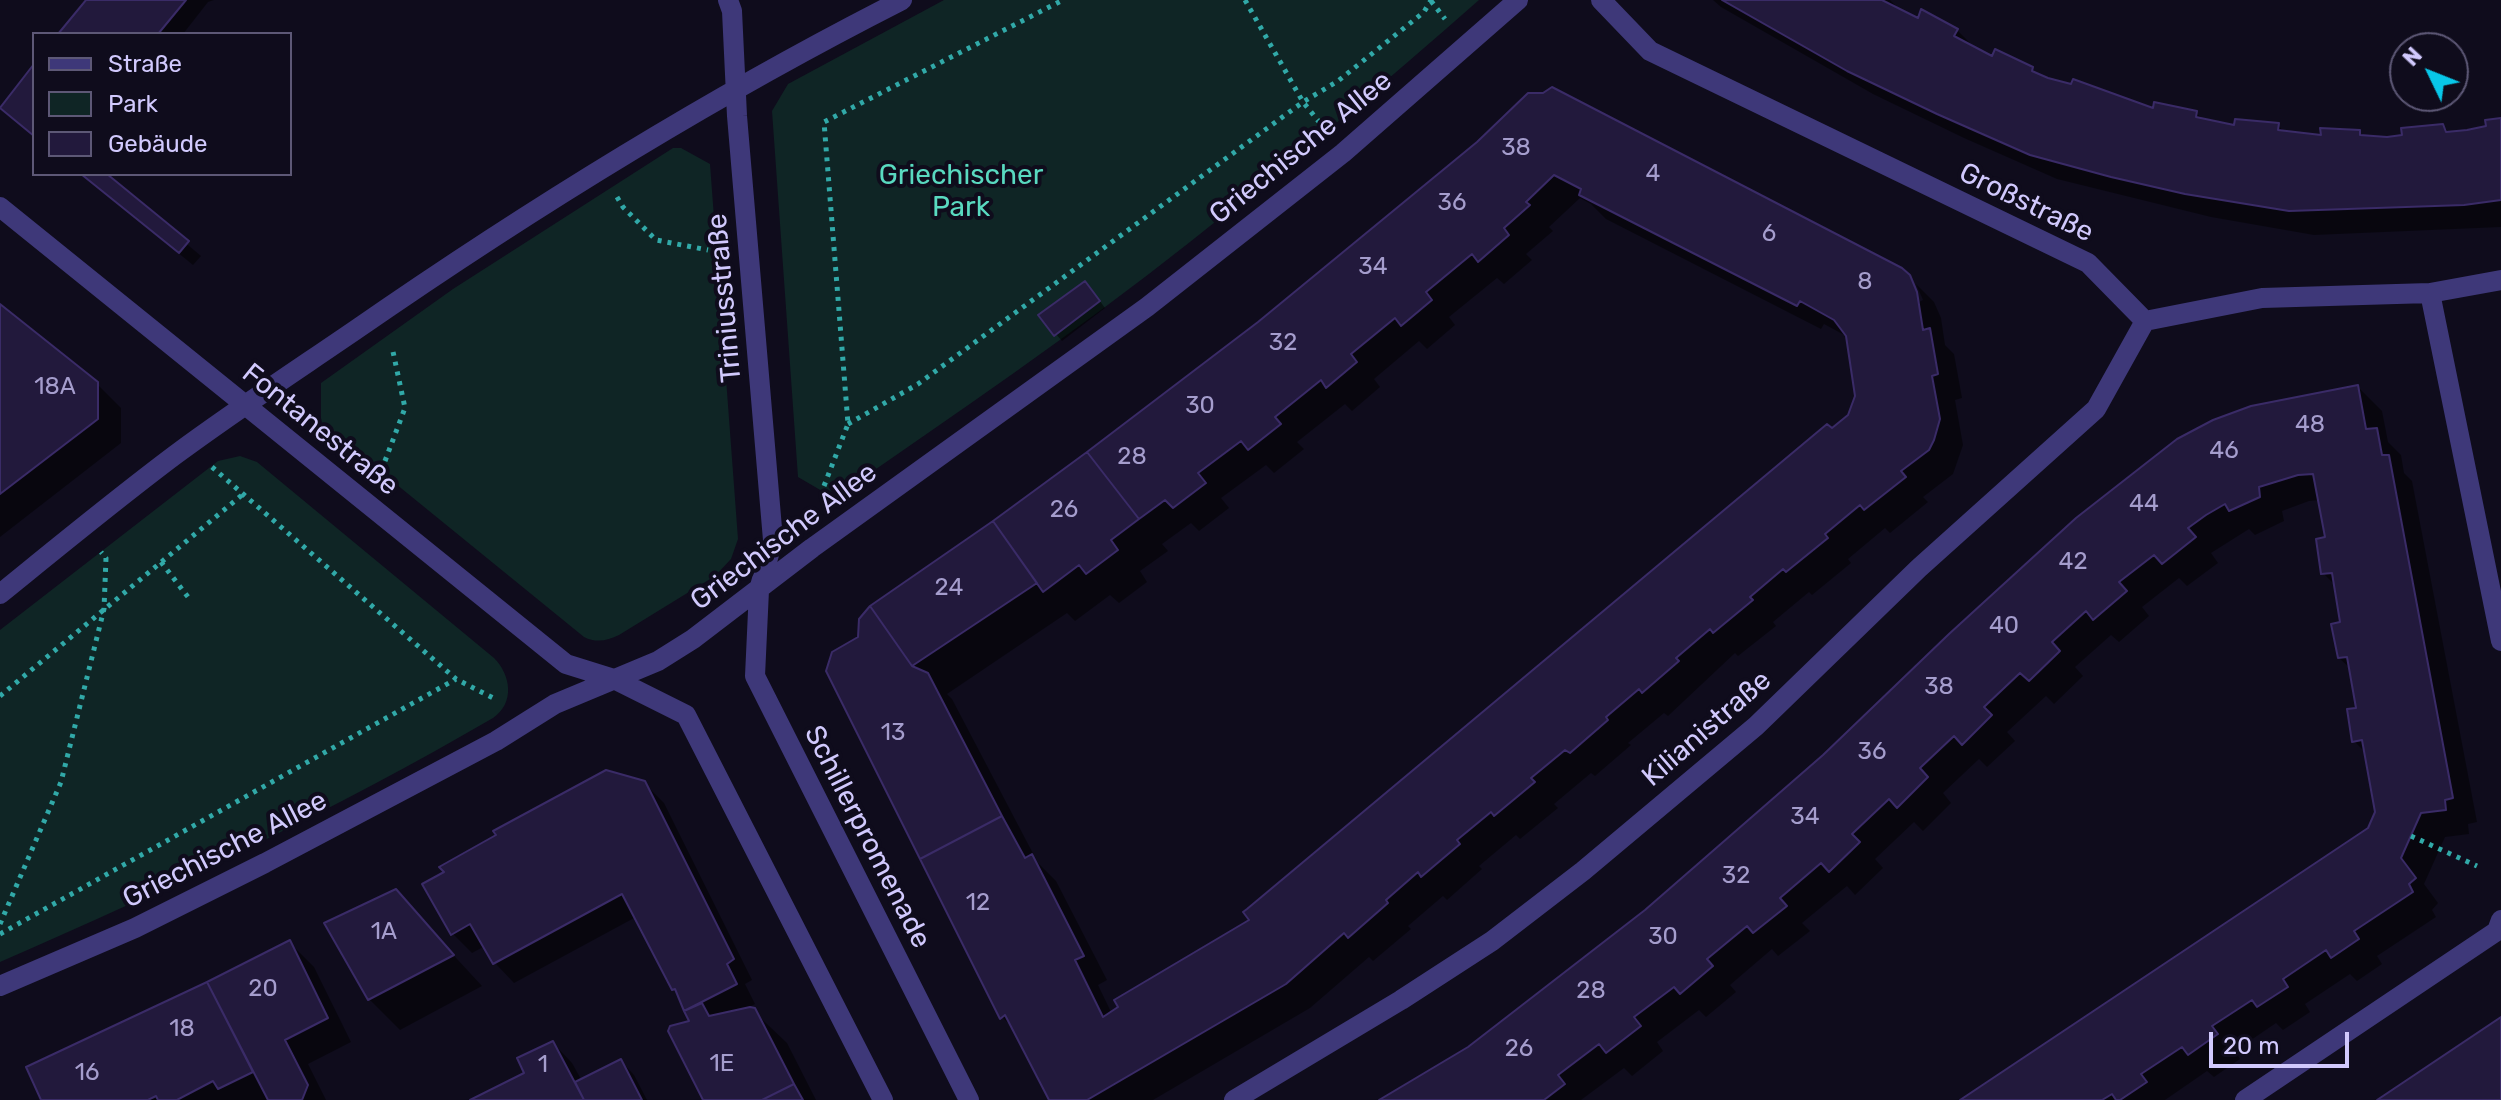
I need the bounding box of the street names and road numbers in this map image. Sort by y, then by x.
street label: Griechische Allee [1203,64,1399,232]
street label: Großstraße [1953,156,2099,250]
street label: Triniusstraße [701,212,749,384]
street label: Fontanestraße [235,357,405,503]
street label: Griechische Allee [684,456,884,618]
street label: Kilianistraße [1636,664,1778,794]
street label: Schillerpromenade [796,720,938,954]
street label: Griechische Allee [117,784,333,916]

